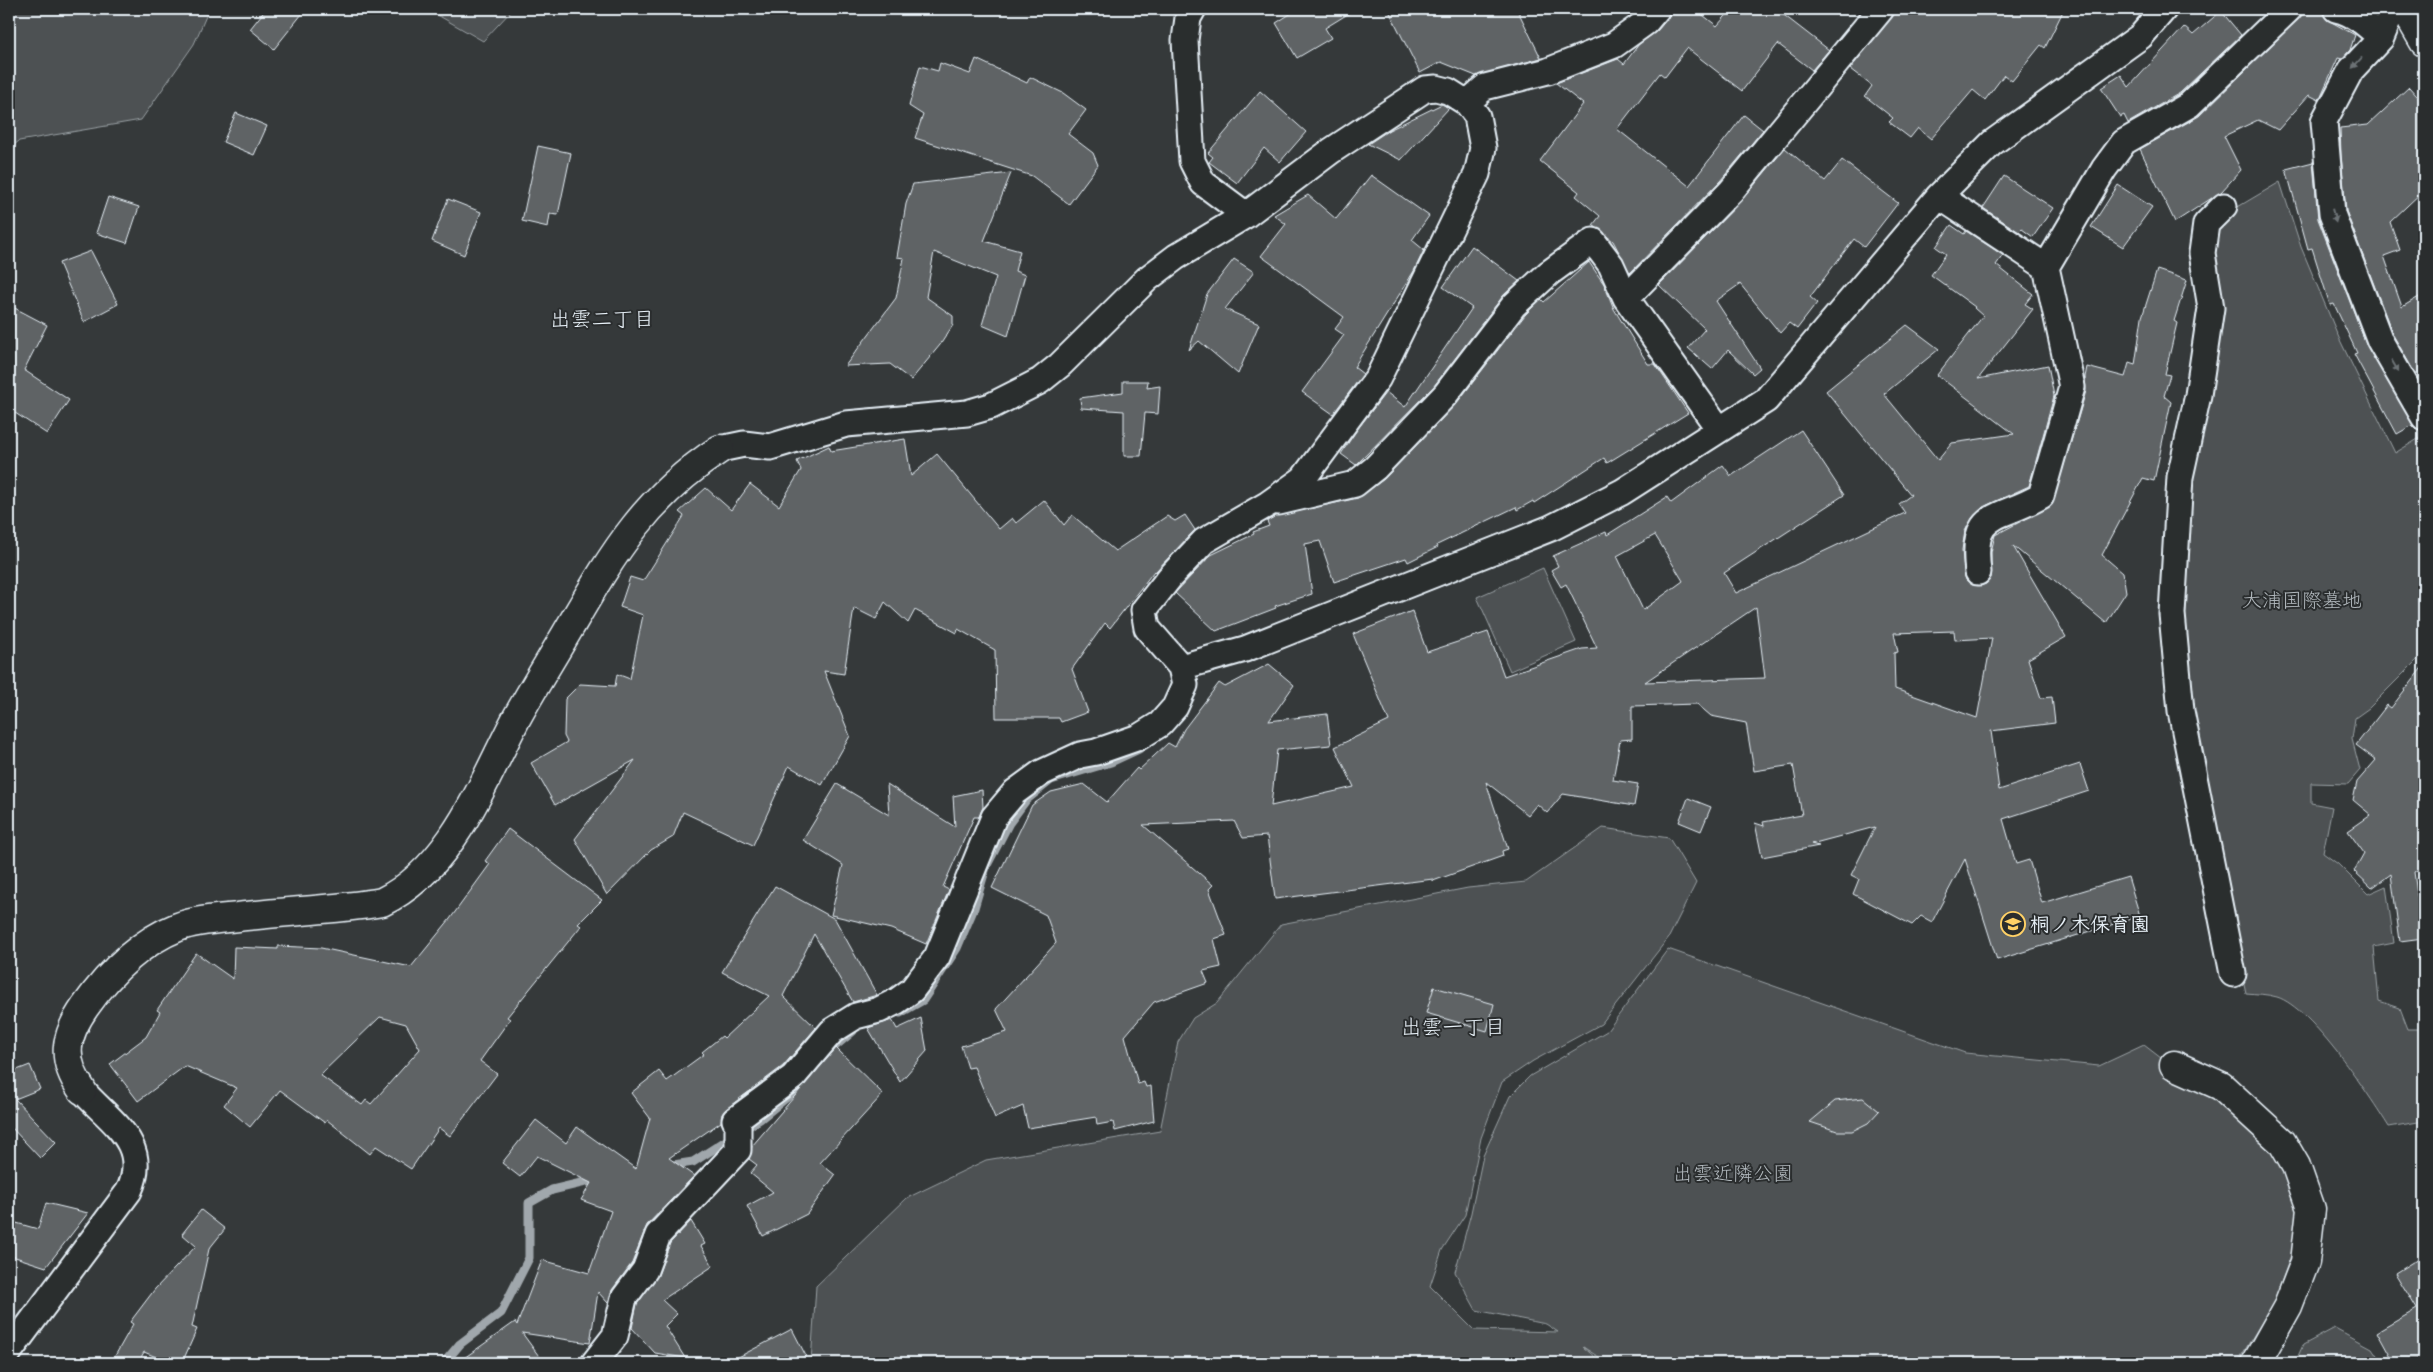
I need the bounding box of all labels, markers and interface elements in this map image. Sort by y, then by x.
one-way arrow [2351,57,2363,69]
one-way arrow [2331,209,2339,224]
district label: 出雲二丁目 [550,306,655,332]
one-way arrow [2391,359,2399,374]
park label: 大浦国際墓地 [2242,588,2362,613]
school or university icon: 桐ノ木保育園 [2000,911,2026,937]
place label: 桐ノ木保育園 [2030,912,2150,937]
district label: 出雲一丁目 [1401,1014,1506,1040]
park label: 出雲近隣公園 [1673,1161,1793,1186]

